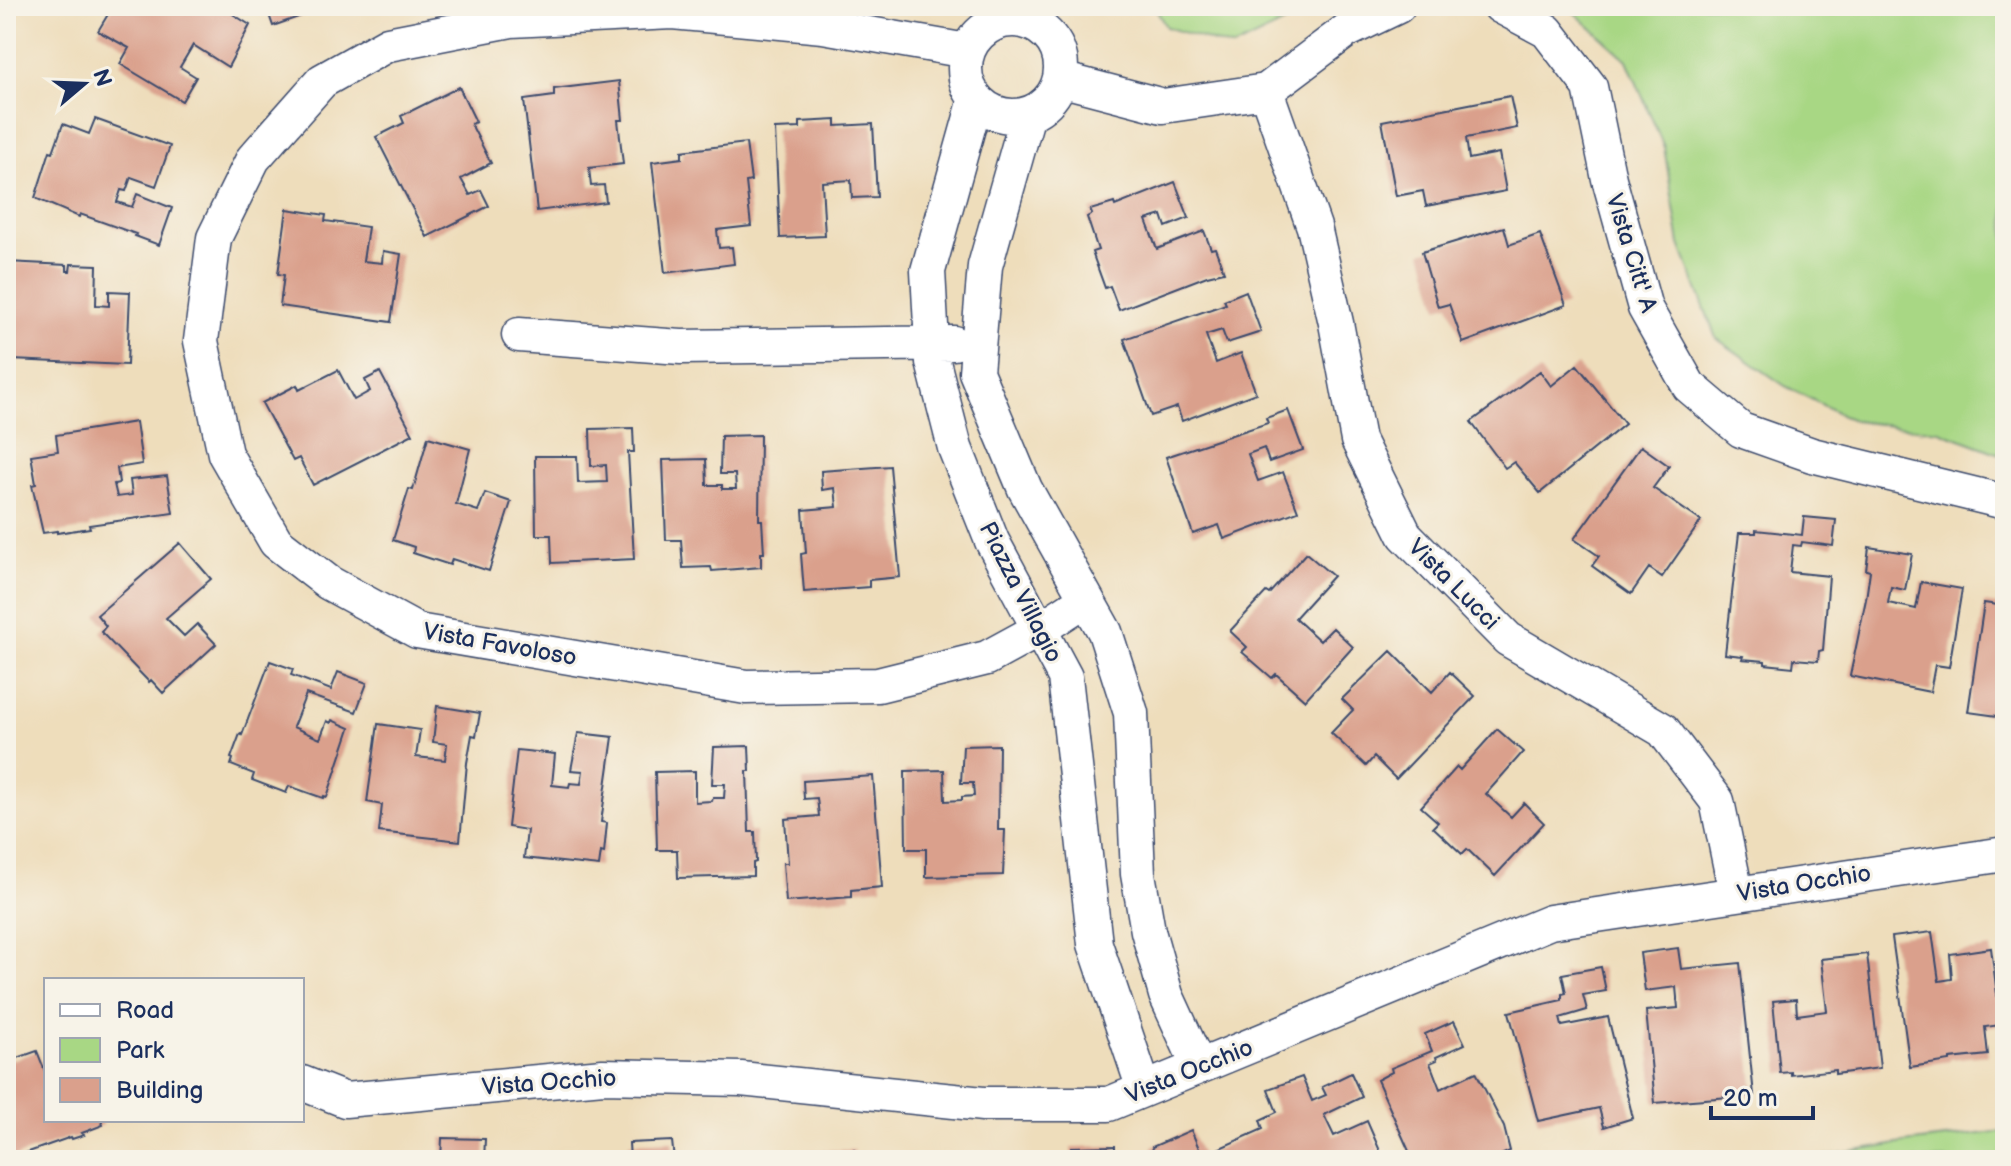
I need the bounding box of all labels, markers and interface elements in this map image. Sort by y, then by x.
north arrow [44,44,124,124]
text: N [86,66,117,90]
street label: Vista Citt' A [1600,190,1663,317]
street label: Piazza Villagio [973,517,1068,667]
street label: Vista Lucci [1402,533,1505,636]
street label: Vista Favoloso [421,617,579,672]
street label: Vista Occhio [1735,859,1873,908]
legend [44,978,304,1122]
text: Road [116,996,174,1025]
street label: Vista Occhio [1121,1033,1257,1110]
text: Park [116,1036,164,1065]
street label: Vista Occhio [481,1063,617,1102]
scale bar [1711,1070,1813,1120]
text: Building [116,1076,203,1105]
text: 20 m [1723,1084,1778,1113]

